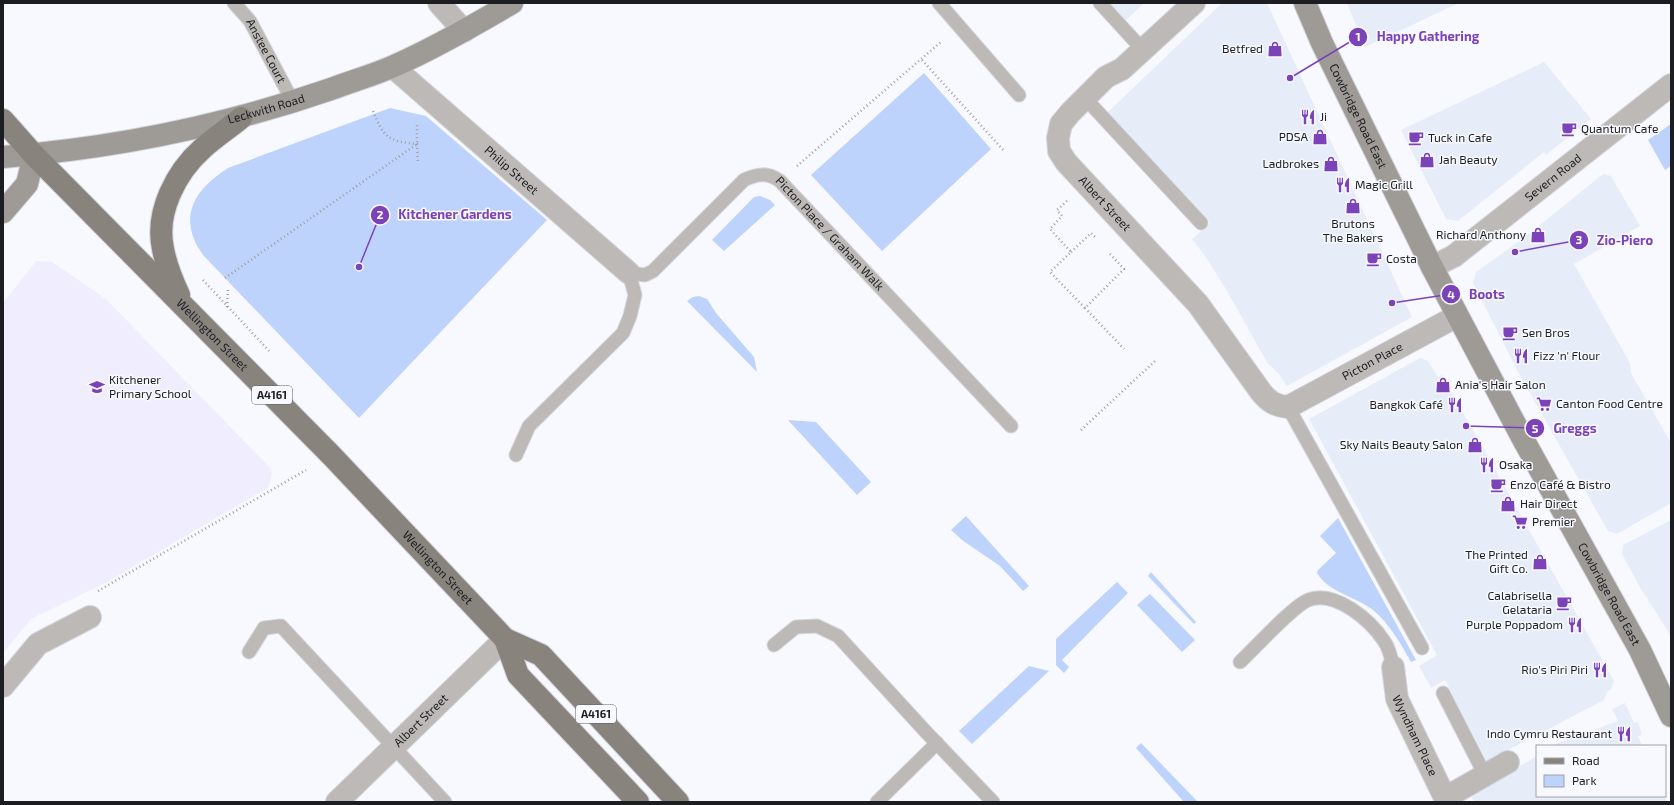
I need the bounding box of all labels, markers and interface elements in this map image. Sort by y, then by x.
street label: Anstee Court [244,16,290,85]
callout: Happy Gathering [1348,24,1487,49]
text: Happy Gathering [1377,28,1480,44]
text: 1 [1355,29,1361,43]
shop icon: Betfred [1266,40,1284,58]
place label: Betfred [1222,41,1263,55]
street label: Cowbridge Road East [1327,61,1391,171]
street label: Leckwith Road [226,90,306,126]
restaurant icon: Ji [1299,108,1317,126]
place label: Ji [1320,109,1327,123]
cafe icon: Quantum Cafe [1560,120,1578,138]
place label: Quantum Cafe [1581,121,1658,136]
shop icon: PDSA [1311,128,1329,146]
place label: PDSA [1279,129,1309,143]
cafe icon: Tuck in Cafe [1407,129,1425,147]
place label: Tuck in Cafe [1428,130,1492,144]
street label: Philip Street [482,142,542,197]
street label: Severn Road [1522,150,1584,204]
shop icon: Jah Beauty [1418,151,1436,169]
place label: Jah Beauty [1439,152,1498,166]
shop icon: Ladbrokes [1322,155,1340,173]
place label: Ladbrokes [1263,156,1319,170]
street label: Picton Place / Graham Walk [773,173,887,293]
street label: Albert Street [1077,173,1135,234]
restaurant icon: Magic Grill [1334,176,1352,194]
place label: Magic Grill [1355,177,1413,191]
shop icon: Brutons The Bakers [1344,197,1362,215]
callout: Kitchener Gardens [370,202,519,227]
text: Kitchener Gardens [398,206,512,222]
text: 2 [377,207,384,221]
place label: Brutons The Bakers [1323,216,1383,244]
shop icon: Richard Anthony [1529,226,1547,244]
place label: Richard Anthony [1436,227,1527,241]
callout: Zio-Piero [1569,228,1661,253]
text: 3 [1576,232,1583,246]
text: Zio-Piero [1597,232,1653,248]
cafe icon: Costa [1365,250,1383,268]
place label: Costa [1386,251,1417,265]
callout: Boots [1441,282,1513,307]
text: Boots [1469,286,1505,302]
text: 4 [1447,287,1455,301]
street label: Wellington Street [174,295,252,374]
cafe icon: Sen Bros [1501,324,1519,342]
place label: Sen Bros [1522,325,1570,339]
street label: Picton Place [1339,339,1405,383]
restaurant icon: Fizz 'n' Flour [1512,347,1530,365]
place label: Fizz 'n' Flour [1533,348,1600,362]
place label: Kitchener Primary School [109,372,192,400]
shop icon: Ania's Hair Salon [1434,376,1452,394]
place label: Ania's Hair Salon [1455,377,1546,391]
school or university icon: Kitchener Primary School [88,378,106,396]
road number: A4161 [252,386,292,404]
supermarket icon: Canton Food Centre [1535,395,1553,413]
restaurant icon: Bangkok Café [1446,396,1464,414]
place label: Canton Food Centre [1556,396,1663,410]
place label: Bangkok Café [1370,397,1443,411]
callout: Greggs [1525,416,1604,441]
text: Greggs [1553,420,1597,436]
text: 5 [1532,421,1539,435]
shop icon: Sky Nails Beauty Salon [1466,436,1484,454]
place label: Sky Nails Beauty Salon [1340,437,1463,451]
restaurant icon: Osaka [1478,456,1496,474]
place label: Osaka [1499,457,1532,471]
cafe icon: Enzo Café & Bistro [1489,476,1507,494]
place label: Enzo Café & Bistro [1510,477,1611,491]
shop icon: Hair Direct [1499,495,1517,513]
place label: Hair Direct [1520,496,1578,510]
supermarket icon: Premier [1511,513,1529,531]
place label: Premier [1532,514,1575,528]
street label: Wellington Street [400,527,477,607]
street label: Cowbridge Road East [1576,540,1644,648]
place label: The Printed Gift Co. [1465,547,1528,575]
shop icon: The Printed Gift Co. [1531,553,1549,571]
place label: Calabrisella Gelataria [1488,588,1552,616]
cafe icon: Calabrisella Gelataria [1555,594,1573,612]
restaurant icon: Purple Poppadom [1566,616,1584,634]
place label: Purple Poppadom [1466,617,1563,631]
restaurant icon: Rio's Piri Piri [1591,661,1609,679]
place label: Rio's Piri Piri [1521,662,1588,676]
street label: Albert Street [390,690,451,749]
street label: Wyndham Place [1390,693,1441,778]
road number: A4161 [576,705,616,723]
restaurant icon: Indo Cymru Restaurant [1615,725,1633,743]
place label: Indo Cymru Restaurant [1487,726,1612,740]
legend [1536,745,1666,797]
text: Road [1572,753,1600,767]
text: Park [1572,773,1597,787]

